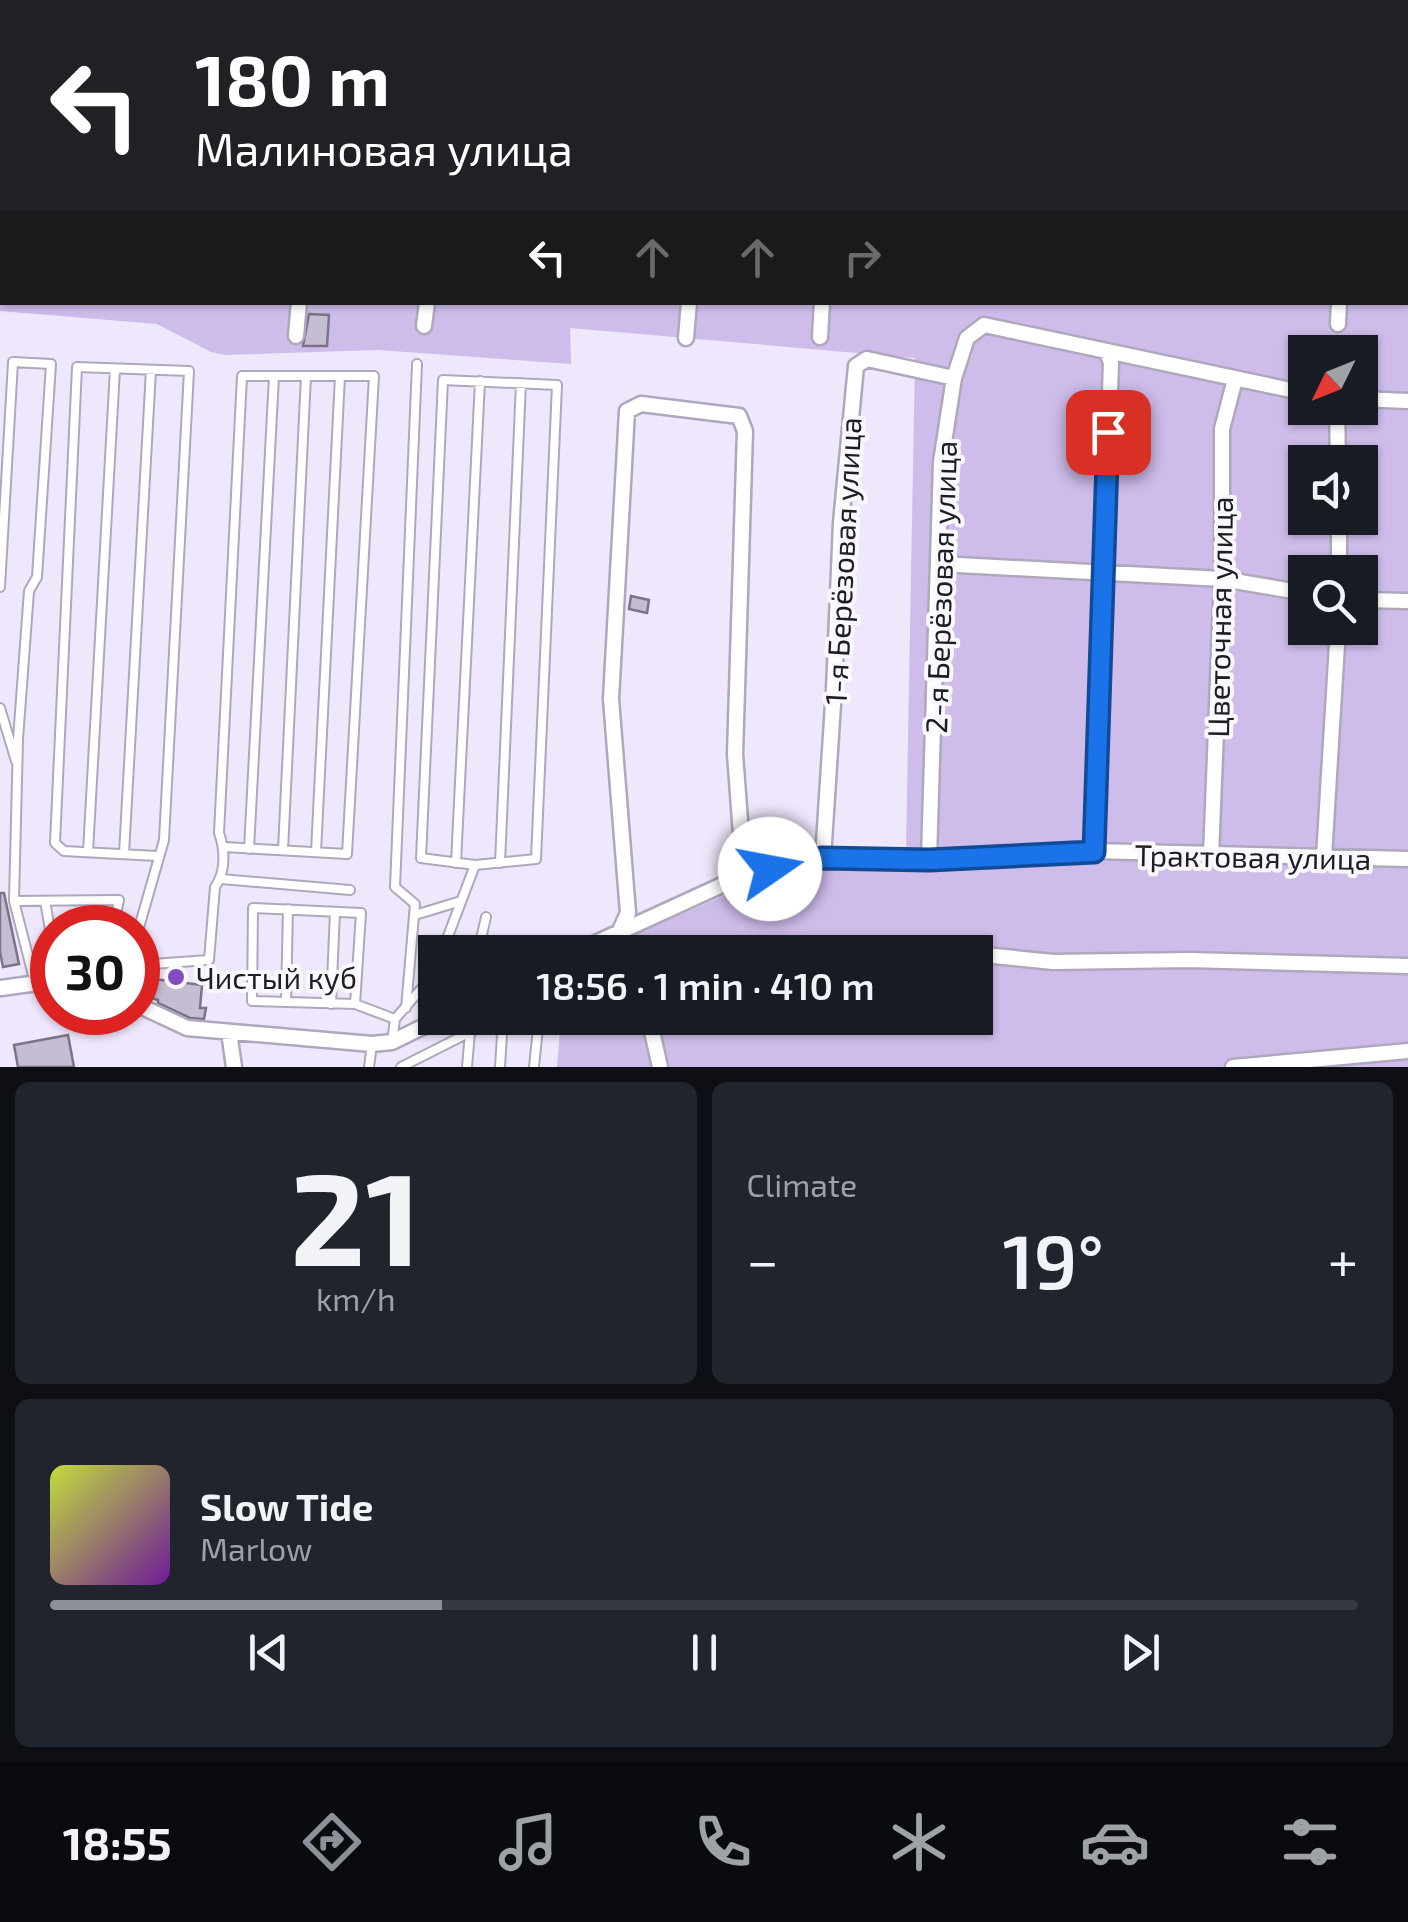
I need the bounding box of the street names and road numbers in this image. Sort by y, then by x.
street label: 1-я Берёзовая улица [816,416,869,706]
street label: 2-я Берёзовая улица [917,440,964,734]
street label: Цветочная улица [1199,496,1240,738]
street label: Трактовая улица [1134,836,1372,877]

